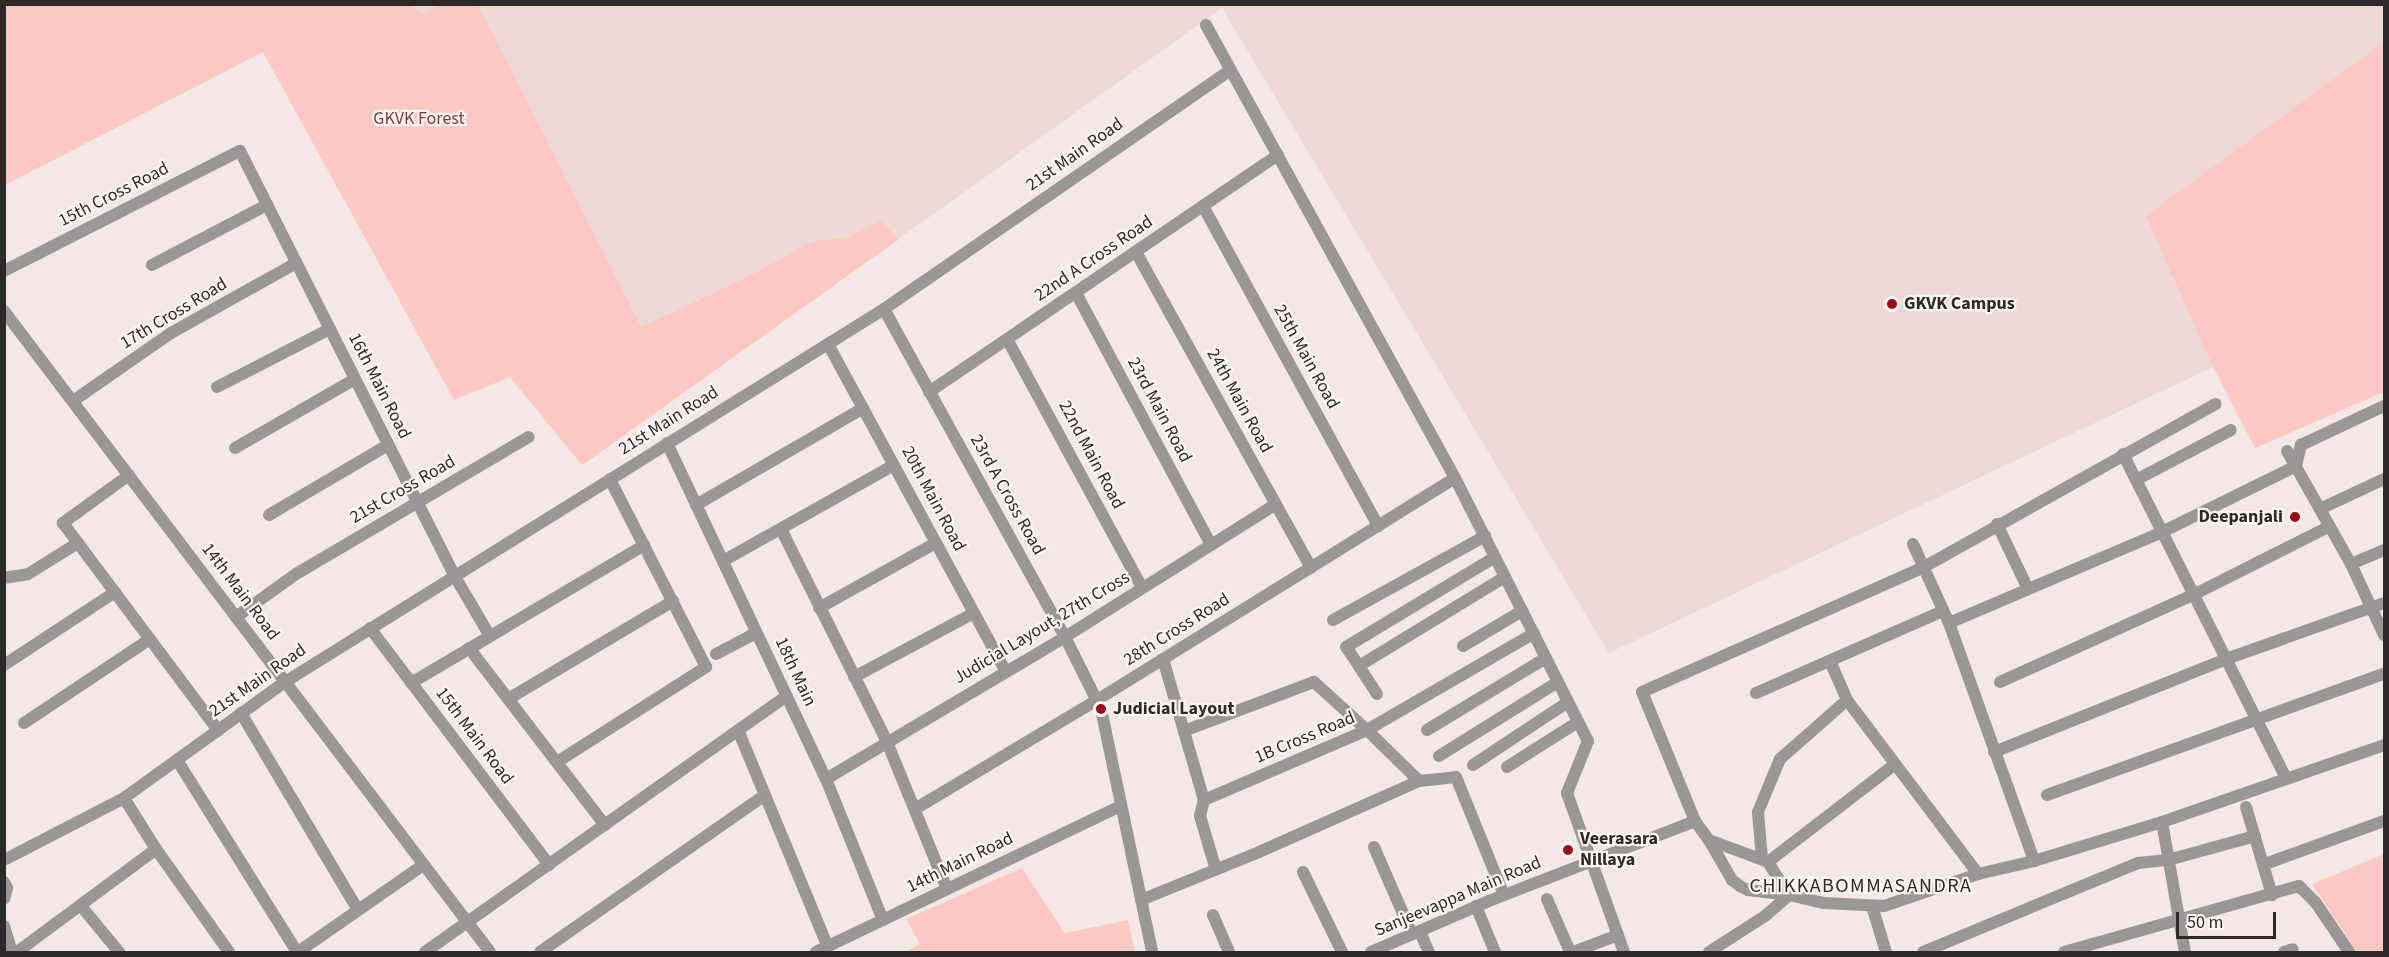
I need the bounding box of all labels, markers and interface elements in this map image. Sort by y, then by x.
park label: GKVK Forest [373,108,465,130]
street label: 21st Main Road [1022,114,1128,196]
street label: 15th Cross Road [55,158,173,232]
street label: 22nd A Cross Road [1031,211,1157,307]
street label: 17th Cross Road [117,274,231,354]
place label: GKVK Campus [1904,293,2015,315]
marker: GKVK Campus [1885,297,1899,311]
street label: 25th Main Road [1268,301,1344,413]
street label: 16th Main Road [343,329,415,443]
street label: 24th Main Road [1201,345,1277,457]
street label: 23rd Main Road [1122,354,1196,466]
street label: 21st Main Road [615,382,723,460]
street label: 22nd Main Road [1053,397,1129,513]
street label: 23rd A Cross Road [965,431,1049,559]
street label: 20th Main Road [896,443,970,555]
street label: 21st Cross Road [346,451,460,529]
place label: Deepanjali [2198,506,2283,528]
marker: Deepanjali [2288,510,2302,524]
street label: 14th Main Road [196,539,284,645]
street label: Judicial Layout, 27th Cross [950,567,1134,689]
street label: 28th Cross Road [1120,589,1234,671]
street label: 18th Main [770,634,820,710]
street label: 21st Main Road [205,640,311,722]
street label: 15th Main Road [430,683,518,789]
place label: Judicial Layout [1113,698,1234,720]
marker: Judicial Layout [1094,702,1108,716]
street label: 1B Cross Road [1252,707,1358,769]
street label: 14th Main Road [903,828,1017,898]
place label: Veerasara Nillaya [1580,829,1658,872]
marker: Veerasara Nillaya [1561,843,1575,857]
street label: Sanjeevappa Main Road [1371,852,1545,942]
district label: CHIKKABOMMASANDRA [1750,874,1972,898]
scale bar [2179,900,2280,938]
text: 50 m [2187,910,2223,935]

